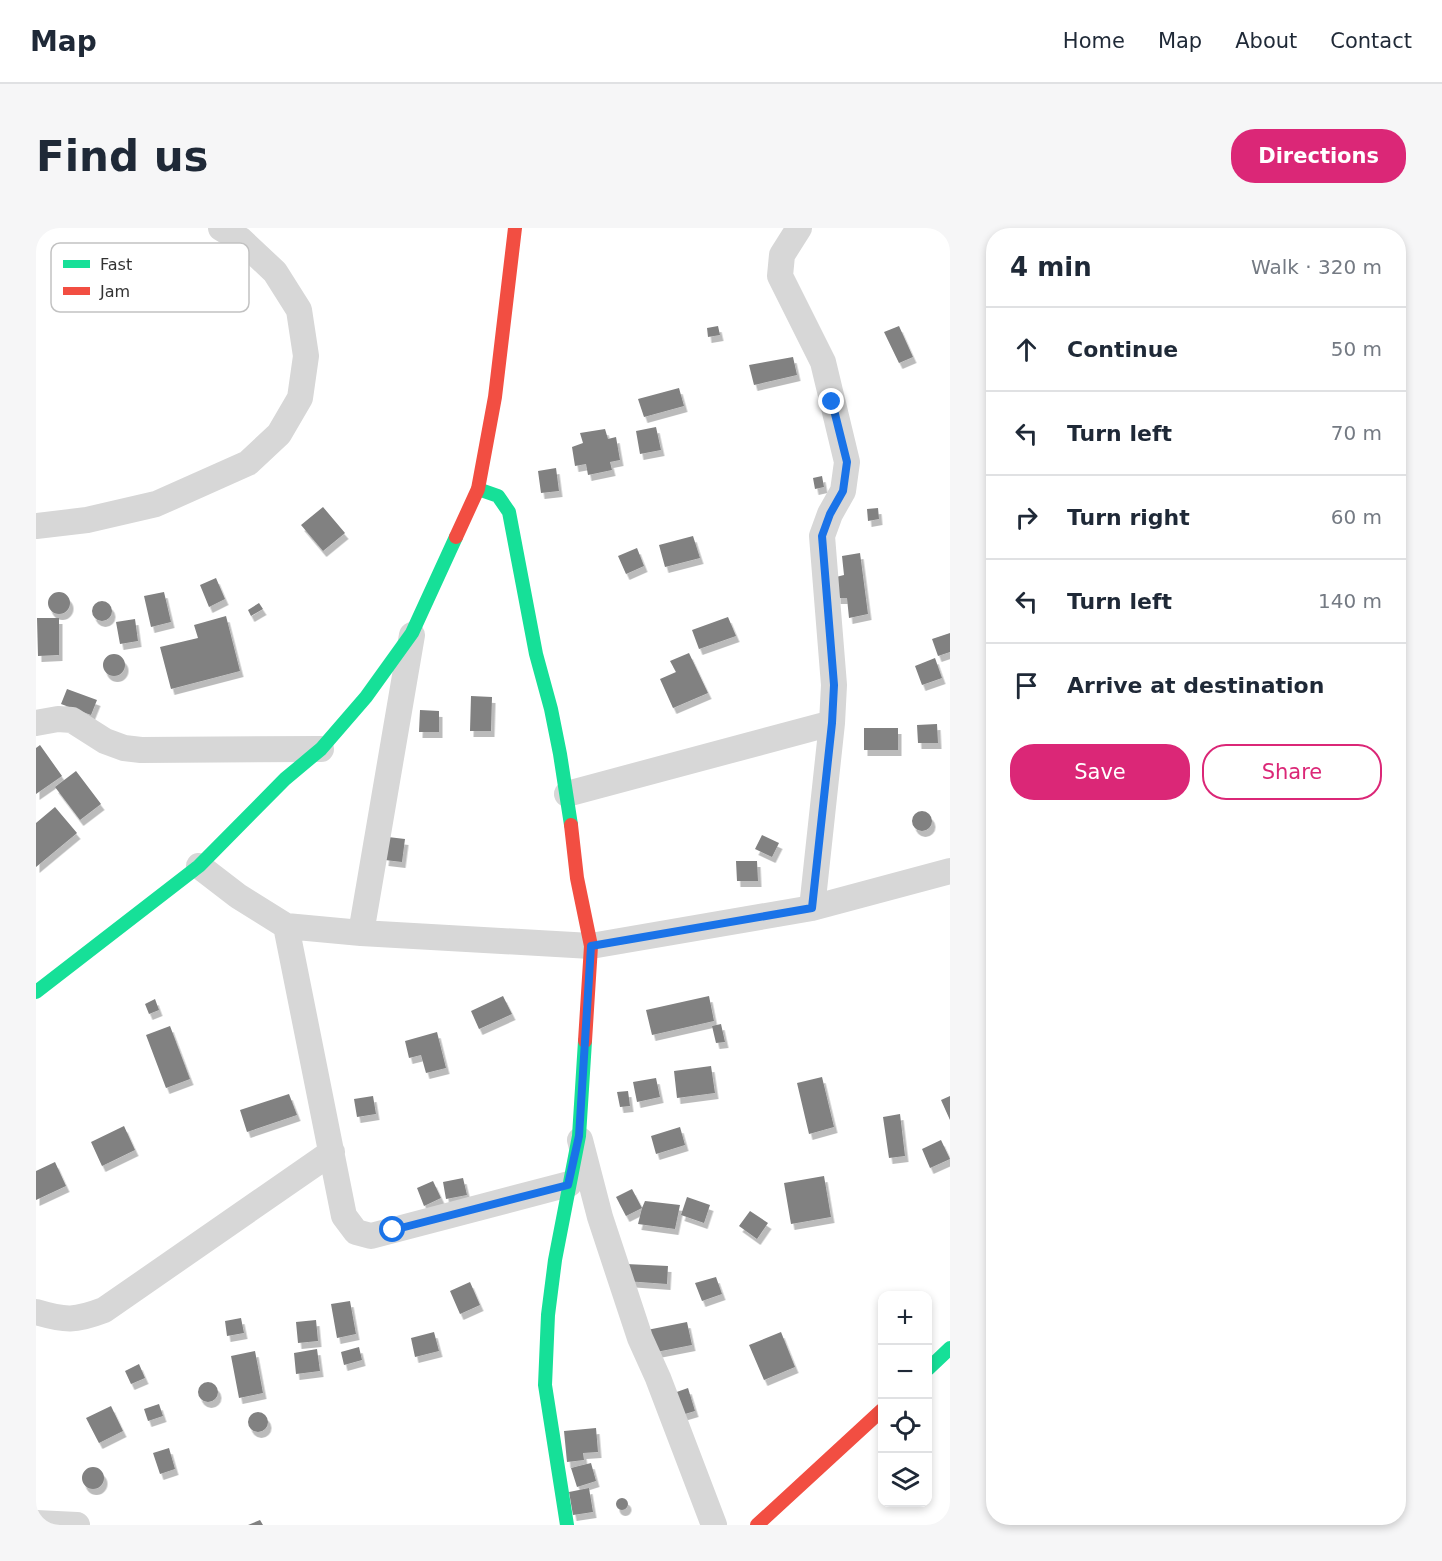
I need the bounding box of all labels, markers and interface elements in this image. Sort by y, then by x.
text: Map [30,25,97,58]
text: Home [1063,29,1125,53]
text: Map [1158,29,1202,53]
text: About [1235,29,1297,53]
text: Contact [1330,29,1412,53]
button: Directions [1231,129,1406,183]
text: Find us [36,132,209,181]
legend [51,243,249,312]
text: 4 min [1010,252,1092,282]
text: Fast [100,255,132,274]
text: Walk · 320 m [1251,255,1382,279]
text: Jam [99,282,130,301]
icon: ahead [1010,333,1043,366]
text: Continue [1067,337,1178,362]
text: 50 m [1331,337,1382,361]
route end [818,388,844,414]
icon: left [1010,417,1043,450]
text: Turn left [1067,421,1172,446]
text: 70 m [1331,421,1382,445]
icon: right [1010,501,1043,534]
text: Turn right [1067,505,1190,530]
text: 60 m [1331,505,1382,529]
icon: left [1010,585,1043,618]
text: Turn left [1067,589,1172,614]
text: 140 m [1318,589,1382,613]
icon: arrive [1010,669,1043,702]
text: Arrive at destination [1067,673,1324,698]
button: Save [1010,744,1190,800]
button: Share [1202,744,1382,800]
route start [379,1216,405,1242]
map controls [878,1291,932,1507]
button: + [878,1291,932,1345]
button: − [878,1345,932,1399]
button: locate [878,1399,932,1453]
button: layers [878,1453,932,1507]

